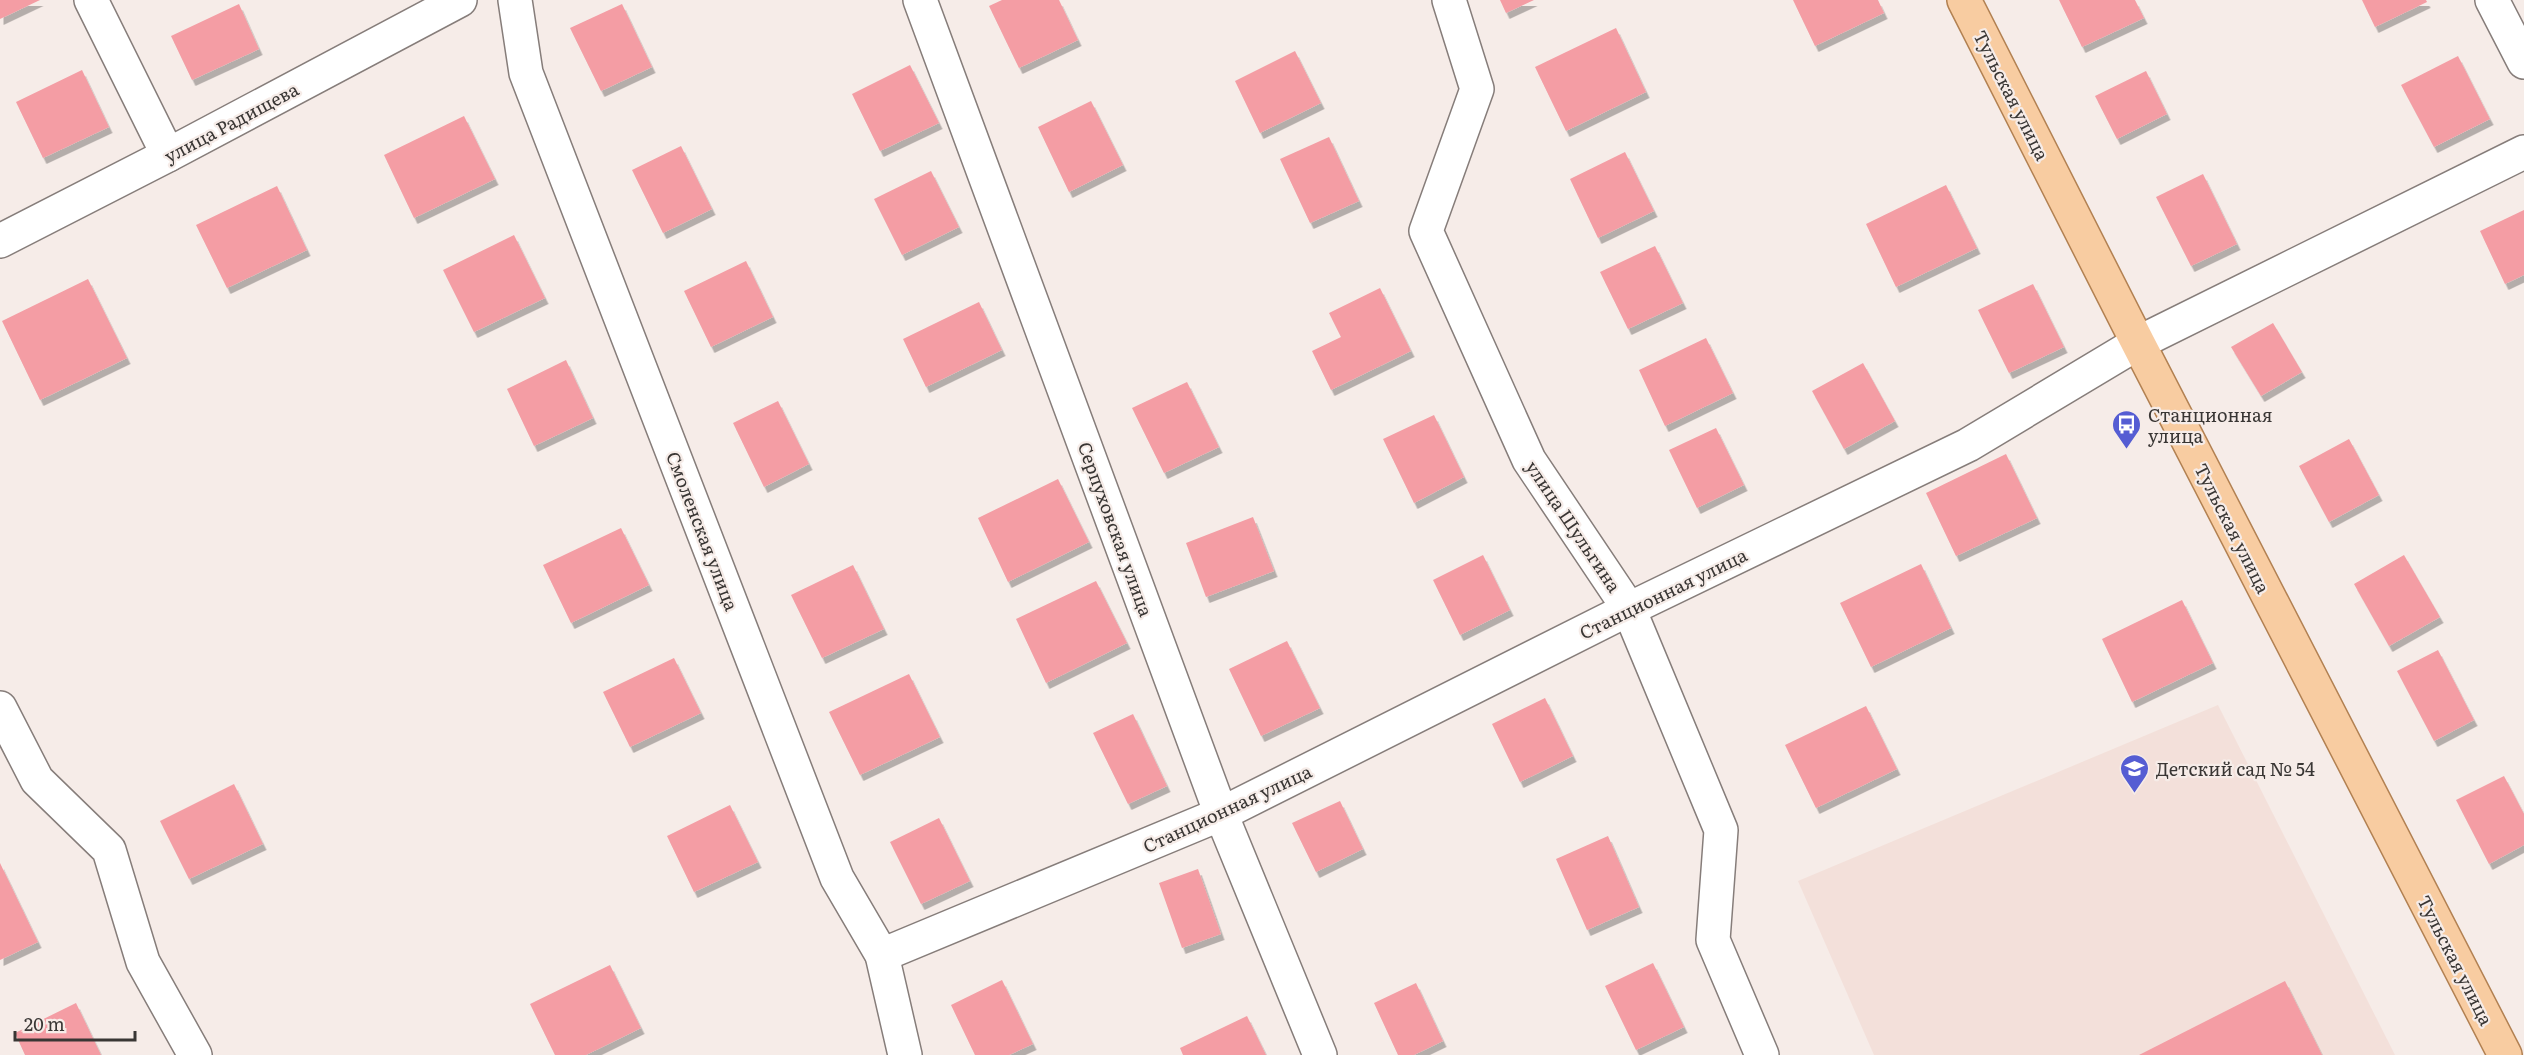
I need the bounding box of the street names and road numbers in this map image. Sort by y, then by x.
street label: Тульская улица [1968,25,2057,165]
street label: улица Радищева [159,75,303,169]
street label: Серпуховская улица [1072,438,1160,621]
street label: Смоленская улица [660,447,746,615]
street label: улица Шульгина [1520,455,1628,598]
street label: Тульская улица [2189,458,2278,598]
street label: Станционная улица [1575,541,1752,645]
street label: Станционная улица [1138,757,1316,859]
street label: Тульская улица [2412,890,2501,1030]

